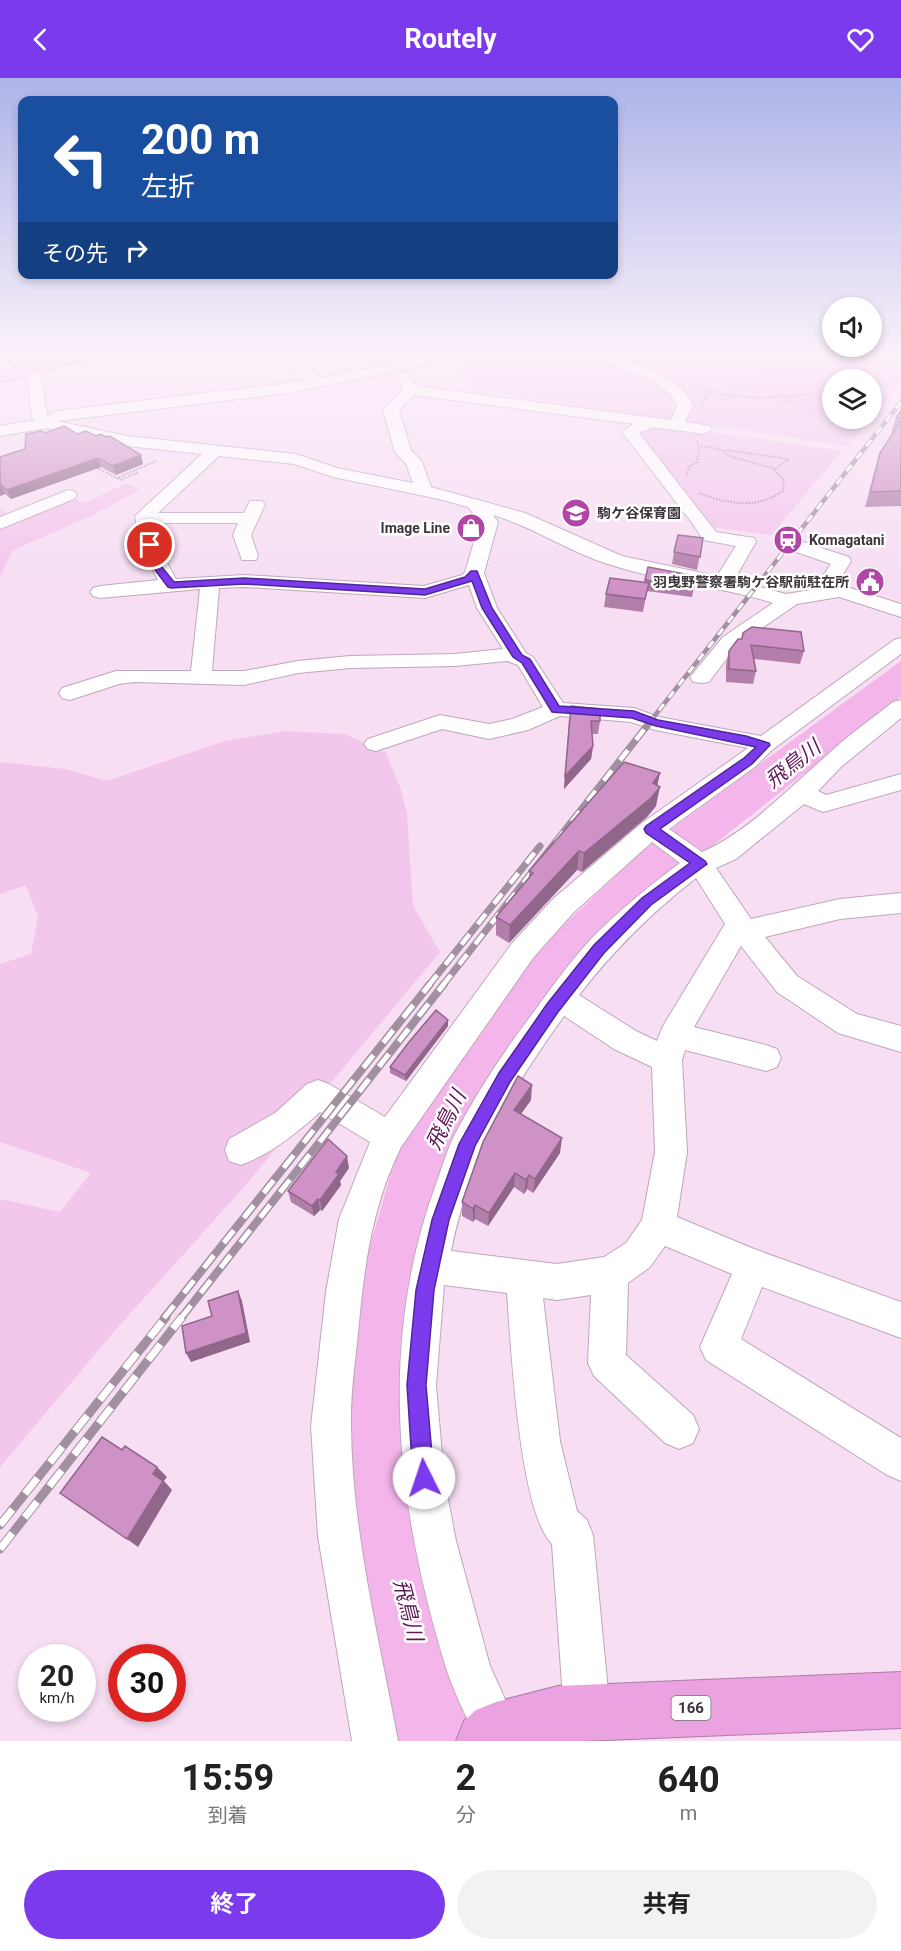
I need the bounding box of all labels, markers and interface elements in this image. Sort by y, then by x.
icon: back [24,23,57,56]
text: Routely [404,23,497,55]
icon: heart [844,23,877,56]
text: 200 m [141,115,260,164]
icon: left [42,120,120,198]
text: 左折 [141,171,195,203]
icon: right [120,234,153,267]
text: その先 [42,241,108,266]
map controls [822,297,882,429]
button: sound [822,297,882,357]
button: layers [822,369,882,429]
school or university icon: 駒ケ谷保育園 [560,497,592,529]
place label: 駒ケ谷保育園 [597,505,681,521]
shop icon: Image Line [455,512,487,544]
pin [124,519,175,570]
place label: Image Line [381,520,450,536]
station icon: Komagatani [772,524,804,556]
icon: arrive [133,528,166,561]
place label: Komagatani [809,532,885,548]
public building icon: 羽曳野警察署駒ケ谷駅前駐在所 [854,566,886,598]
place label: 羽曳野警察署駒ケ谷駅前駐在所 [653,574,849,590]
water label: 飛鳥川 [761,734,827,793]
water label: 飛鳥川 [421,1085,471,1154]
position arrow [392,1446,456,1510]
water label: 飛鳥川 [389,1577,428,1645]
speed limit sign: 30 [108,1644,186,1722]
text: 20 [40,1658,74,1693]
text: km/h [39,1689,75,1707]
road number: 166 [672,1696,710,1720]
text: 15:59 [181,1757,274,1799]
text: 2 [456,1757,476,1799]
text: 640 [658,1759,720,1801]
text: m [680,1801,697,1825]
text: 到着 [208,1803,248,1827]
text: 分 [456,1803,476,1827]
button: 終了 [24,1870,445,1939]
button: 共有 [457,1870,877,1939]

